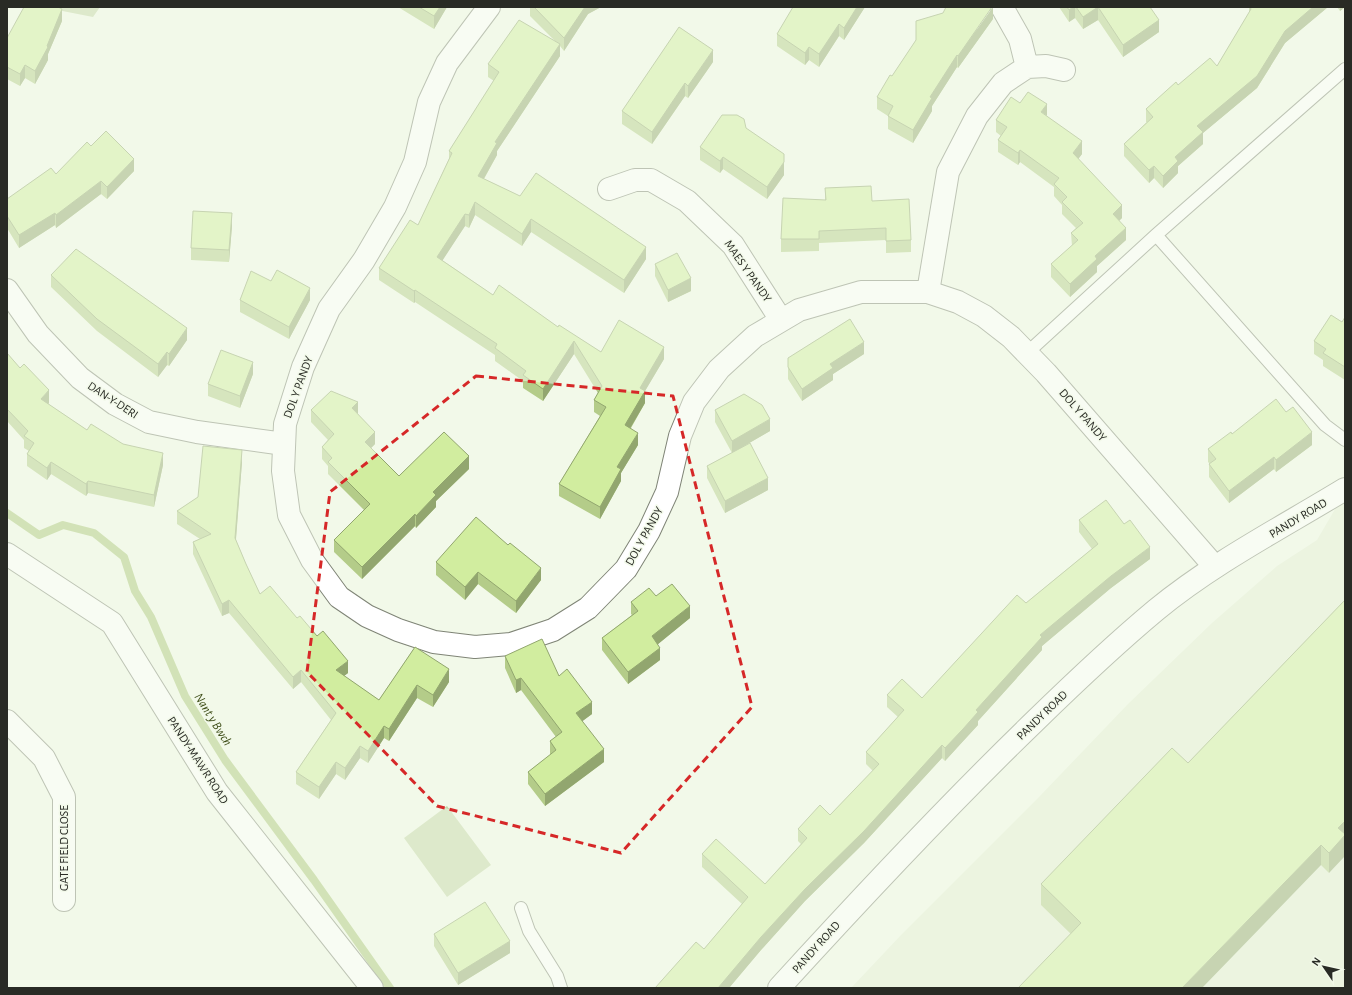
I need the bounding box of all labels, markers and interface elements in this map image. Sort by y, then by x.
street label: MAES Y PANDY [722,238,774,305]
street label: DOL Y PANDY [281,354,315,420]
street label: DAN-Y-DERI [86,379,140,421]
street label: DOL Y PANDY [1057,386,1109,444]
street label: PANDY ROAD [1267,496,1329,540]
street label: DOL Y PANDY [623,504,665,567]
street label: PANDY ROAD [1014,688,1070,742]
water label: Nant y Bwch [192,691,234,748]
street label: PANDY-MAWR ROAD [165,714,231,806]
street label: GATE FIELD CLOSE [58,805,70,891]
street label: PANDY ROAD [790,919,842,975]
north arrow [1304,947,1344,987]
text: N [1309,955,1323,968]

